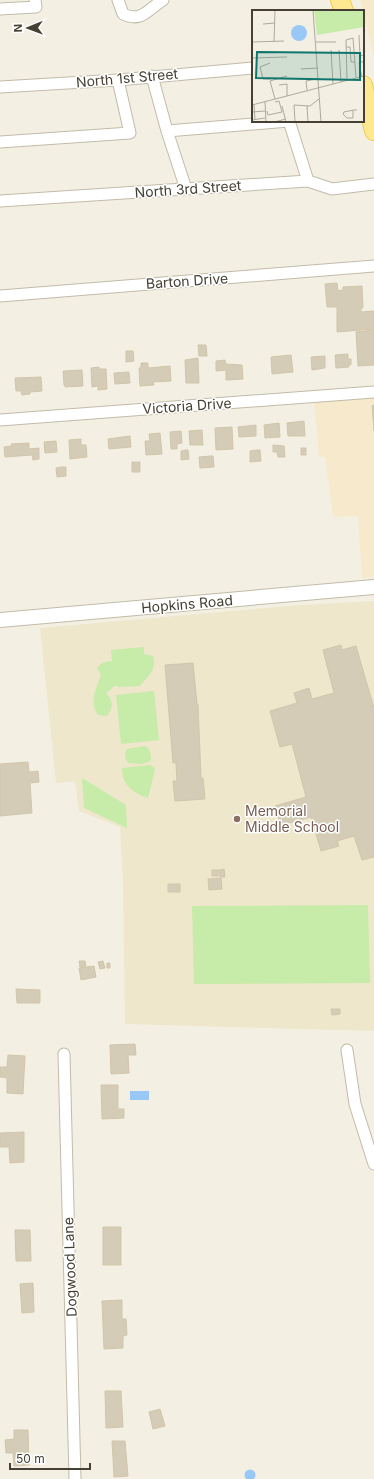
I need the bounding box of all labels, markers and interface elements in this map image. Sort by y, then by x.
north arrow [8,8,48,48]
inset map [252,10,364,122]
text: N [11,24,25,32]
street label: North 1st Street [75,65,179,90]
street label: North 3rd Street [134,176,242,201]
street label: Barton Drive [145,269,229,292]
street label: Victoria Drive [142,394,232,417]
street label: Hopkins Road [140,591,233,616]
place label: Memorial Middle School [245,802,339,835]
marker: Memorial Middle School [232,814,242,824]
street label: Dogwood Lane [59,1217,80,1317]
scale bar [10,1445,90,1471]
text: 50 m [16,1451,45,1466]

